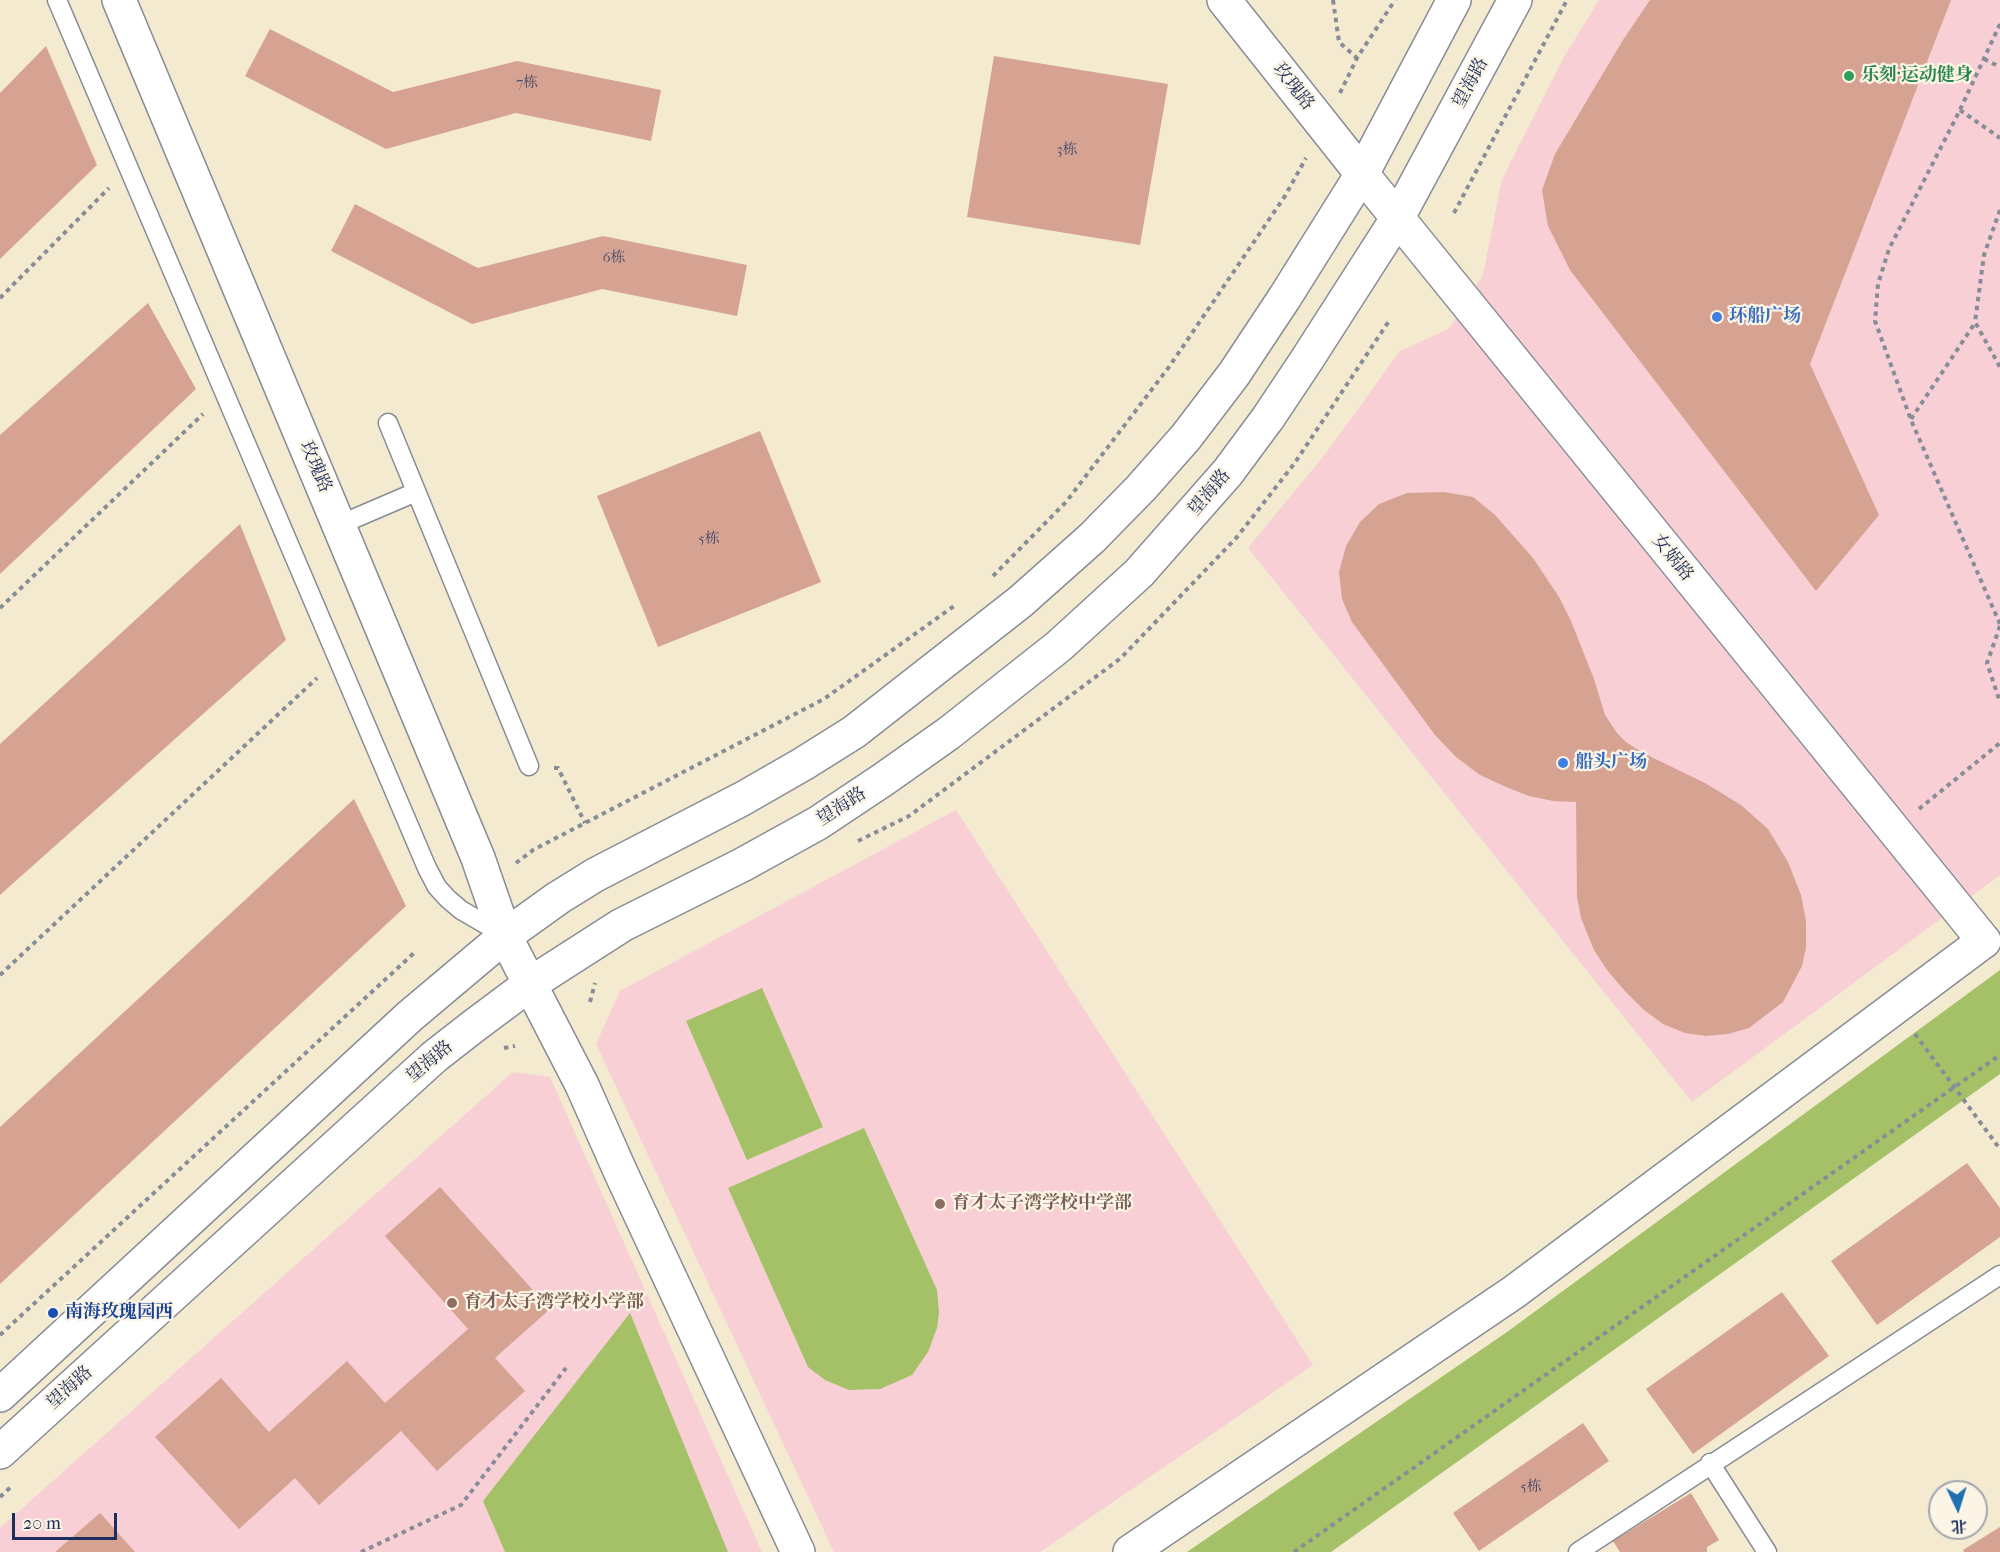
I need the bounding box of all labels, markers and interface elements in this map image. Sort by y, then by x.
street label: 望海路 [1449,54,1493,112]
street label: 玫瑰路 [1268,59,1318,115]
place label: 乐刻·运动健身 [1861,65,1973,87]
marker: 乐刻·运动健身 [1842,69,1856,83]
house number: 7栋 [516,74,538,92]
house number: 3栋 [1056,141,1078,159]
house number: 6栋 [602,249,626,267]
place label: 环船广场 [1729,306,1801,328]
marker: 环船广场 [1710,310,1724,324]
street label: 玫瑰路 [295,438,335,496]
street label: 望海路 [1184,465,1236,521]
house number: 5栋 [698,530,720,548]
street label: 女娲路 [1647,530,1697,586]
place label: 船头广场 [1575,752,1647,774]
marker: 船头广场 [1556,756,1570,770]
street label: 望海路 [813,783,871,831]
street label: 望海路 [402,1036,458,1088]
place label: 育才太子湾学校中学部 [952,1193,1132,1215]
marker: 育才太子湾学校中学部 [933,1197,947,1211]
place label: 育才太子湾学校小学部 [464,1292,644,1314]
marker: 育才太子湾学校小学部 [445,1296,459,1310]
place label: 南海玫瑰园西 [65,1302,173,1324]
marker: 南海玫瑰园西 [46,1306,60,1320]
street label: 望海路 [43,1362,97,1414]
house number: 5栋 [1520,1478,1542,1496]
north arrow [1928,1480,1988,1540]
scale bar [15,1501,120,1539]
text: 20 m [23,1513,61,1534]
text: 北 [1951,1516,1968,1536]

